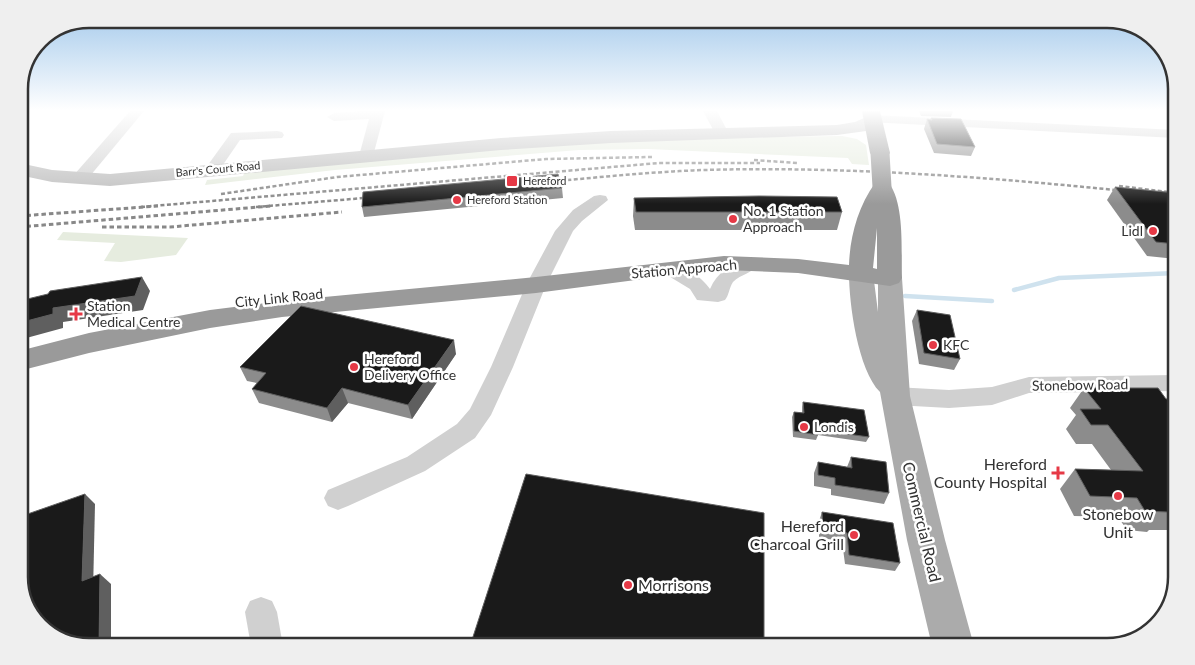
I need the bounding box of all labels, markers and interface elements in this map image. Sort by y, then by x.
street label: Barr's Court Road [175,158,261,179]
marker: Hereford [505,174,519,188]
place label: Hereford [523,174,566,187]
place label: Hereford Station [467,193,547,206]
marker: Hereford Station [451,194,463,206]
place label: No. 1 Station Approach [743,202,824,235]
marker: No. 1 Station Approach [727,213,739,225]
place label: Lidl [1121,222,1143,239]
marker: Lidl [1147,225,1159,237]
street label: Station Approach [630,255,738,282]
street label: City Link Road [234,284,324,311]
place label: Station Medical Centre [87,297,180,330]
marker: Station Medical Centre [69,307,83,321]
place label: KFC [943,336,970,353]
marker: KFC [927,339,939,351]
place label: Hereford Delivery Office [364,350,456,383]
marker: Hereford Delivery Office [348,361,360,373]
street label: Stonebow Road [1032,375,1128,394]
place label: Londis [814,418,854,435]
marker: Londis [798,421,810,433]
place label: Hereford County Hospital [934,454,1047,491]
street label: Commercial Road [899,460,946,584]
marker: Hereford County Hospital [1051,466,1065,480]
marker: Stonebow Unit [1112,490,1124,502]
place label: Stonebow Unit [1083,504,1154,541]
place label: Hereford Charcoal Grill [750,516,844,553]
marker: Hereford Charcoal Grill [848,529,860,541]
place label: Morrisons [638,575,709,594]
marker: Morrisons [622,579,634,591]

